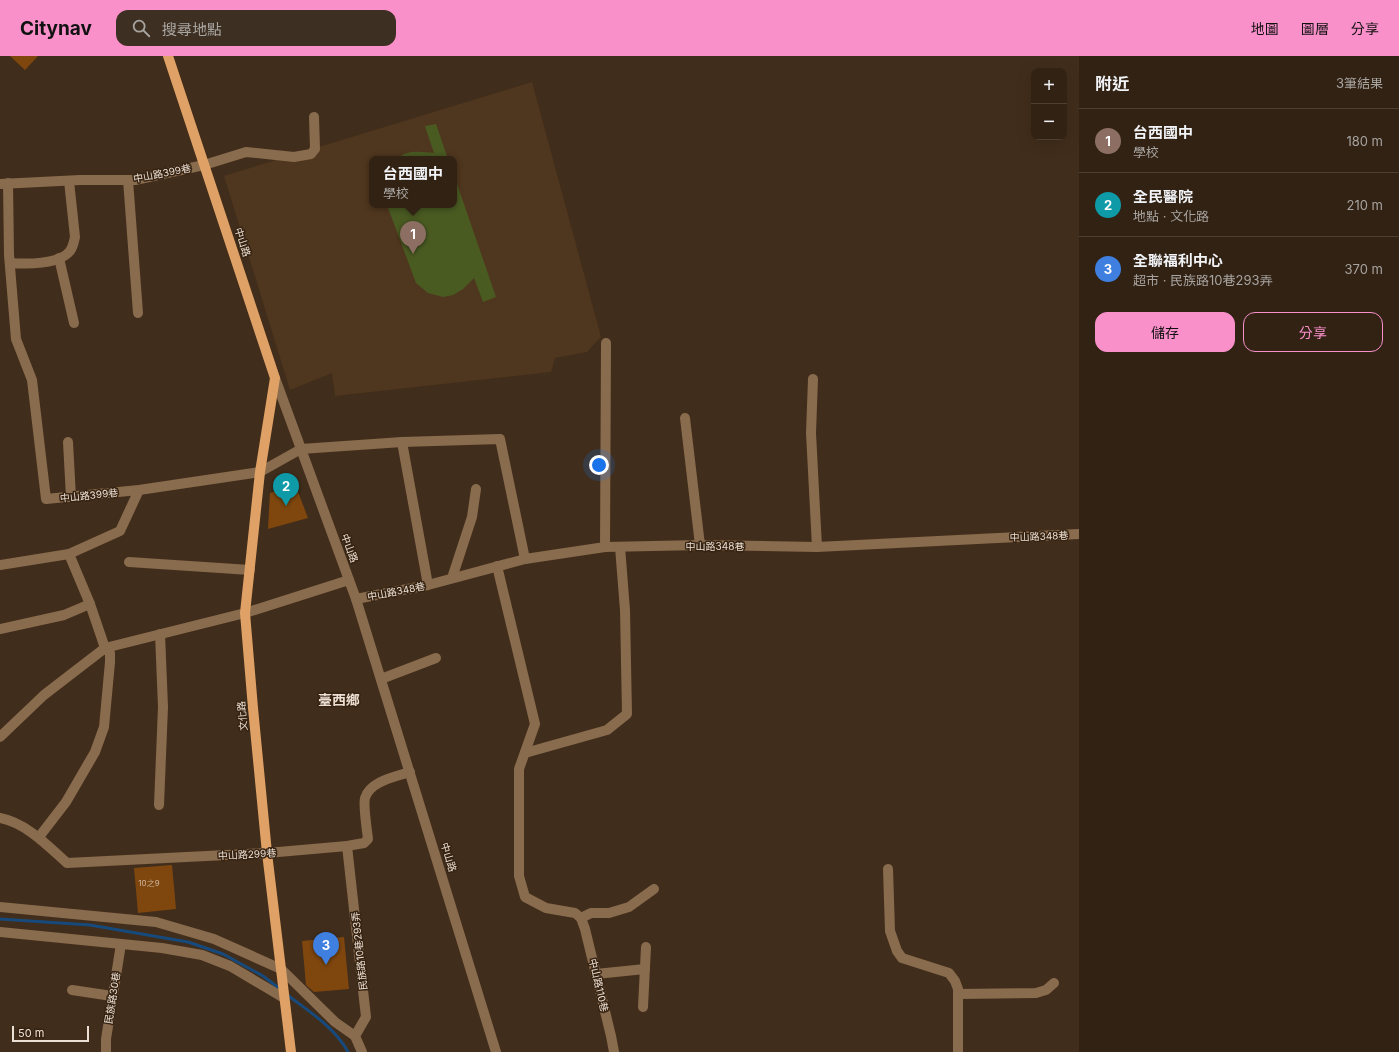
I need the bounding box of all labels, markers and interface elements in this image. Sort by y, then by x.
search box [116,10,396,46]
text: Citynav [20,17,92,40]
icon: search [130,17,152,39]
text: 搜尋地點 [162,20,222,39]
text: 地圖 [1251,20,1279,37]
text: 圖層 [1301,20,1329,37]
text: 分享 [1351,20,1379,37]
map controls [1031,68,1067,140]
button: + [1031,68,1067,104]
text: 附近 [1095,74,1129,94]
text: 3筆結果 [1336,75,1383,91]
button: − [1031,104,1067,140]
text: 台西國中 [1133,123,1193,142]
text: 1 [1105,133,1111,149]
text: 180 m [1346,133,1383,149]
text: 學校 [1133,144,1159,160]
popup [369,156,457,208]
street label: 中山路399巷 [132,162,192,184]
text: 台西國中 [383,164,443,183]
text: 學校 [383,185,409,201]
text: 全民醫院 [1133,187,1193,206]
text: 2 [1104,197,1112,213]
text: 210 m [1347,197,1383,213]
text: 地點 · 文化路 [1133,208,1209,224]
pin: 1 [400,221,426,254]
street label: 中山路 [233,226,253,258]
text: 全聯福利中心 [1133,251,1223,270]
text: 3 [1104,261,1112,277]
text: 370 m [1345,261,1383,277]
text: 超市 · 民族路10巷293弄 [1133,272,1273,288]
button: 儲存 [1095,312,1235,352]
button: 分享 [1243,312,1383,352]
your location [589,455,609,475]
pin: 2 [273,473,299,506]
street label: 中山路399巷 [59,486,119,504]
street label: 中山路348巷 [1009,529,1069,543]
street label: 中山路 [339,532,361,564]
street label: 中山路348巷 [686,540,744,552]
street label: 中山路348巷 [366,579,426,603]
district label: 臺西鄉 [318,691,360,708]
street label: 文化路 [235,701,249,731]
street label: 中山路 [439,841,459,873]
street label: 中山路299巷 [217,846,277,862]
house number: 10之9 [138,878,160,888]
street label: 民族路10巷293弄 [349,911,369,991]
pin: 3 [313,932,339,965]
street label: 中山路110巷 [587,957,611,1013]
street label: 民族路30巷 [102,971,122,1025]
scale bar [12,1024,89,1043]
text: 50 m [18,1026,44,1040]

